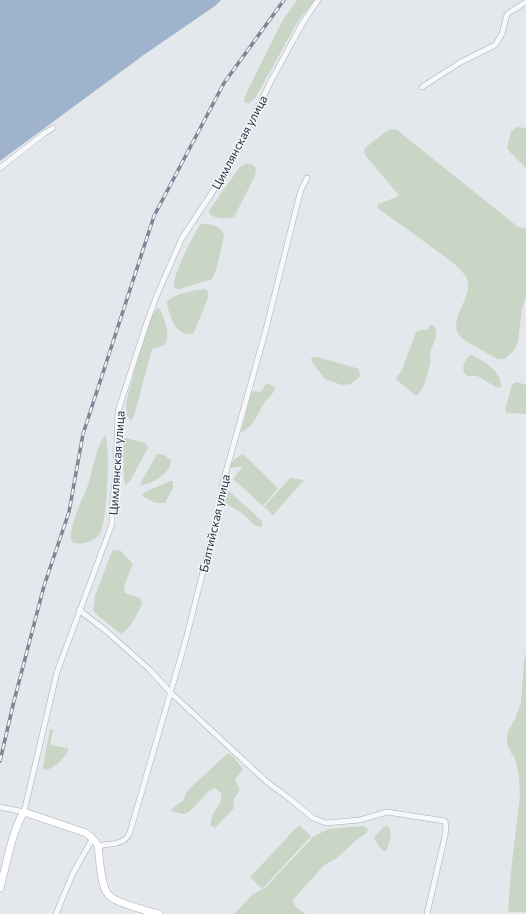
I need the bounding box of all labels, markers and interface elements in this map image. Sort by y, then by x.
street label: Цимлянская улица [208,92,270,192]
street label: Цимлянская улица [105,410,127,516]
street label: Балтийская улица [196,473,232,573]

